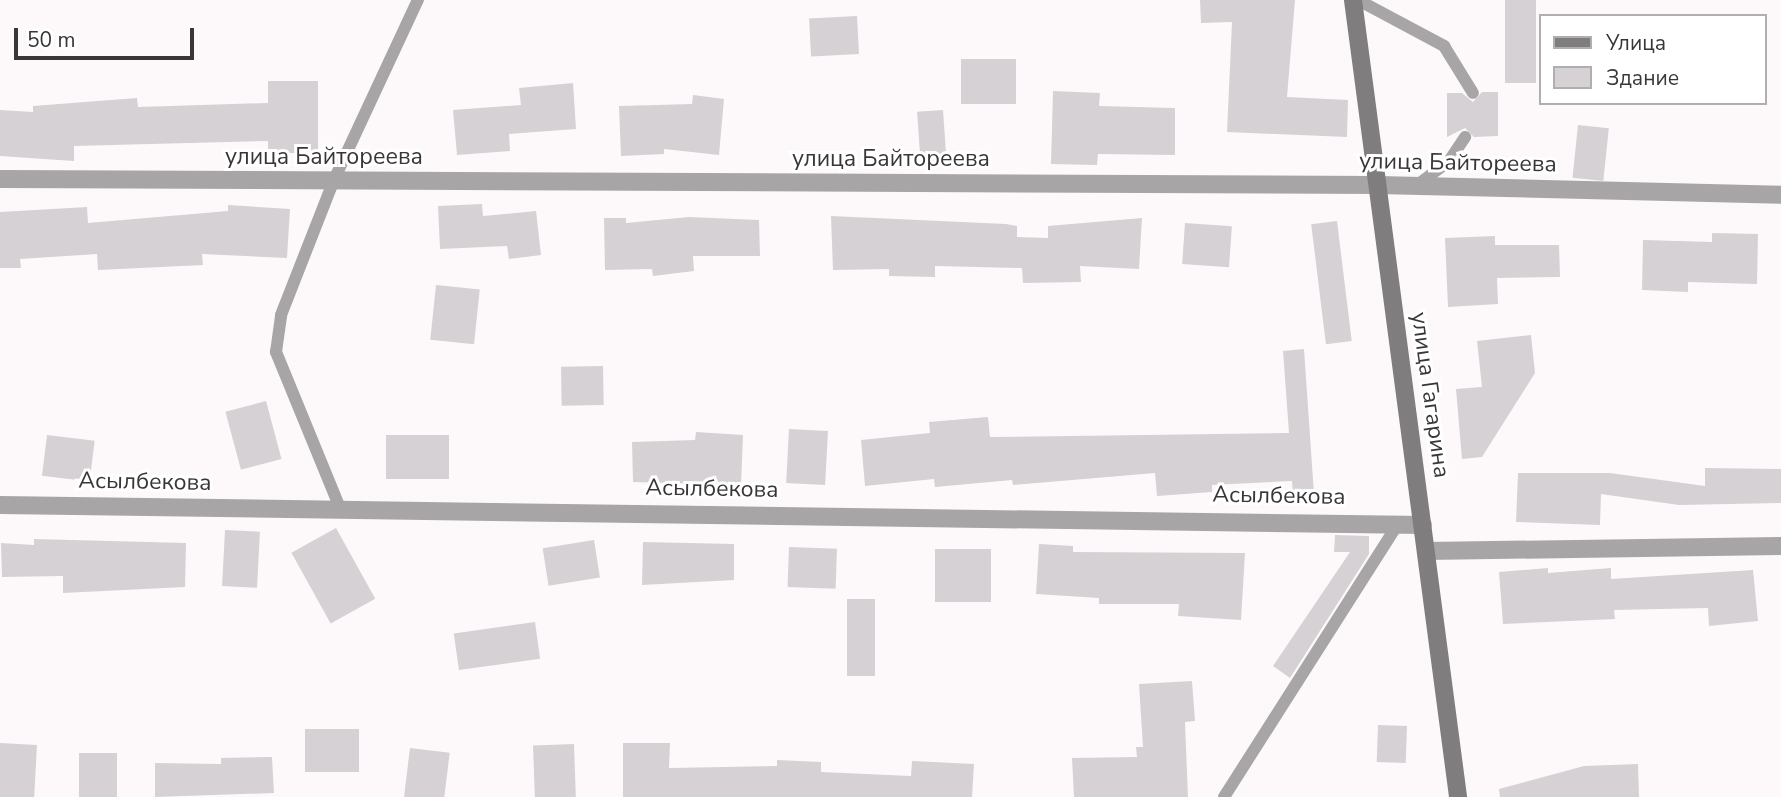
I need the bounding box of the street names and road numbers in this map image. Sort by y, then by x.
street label: улица Байтореева [225,143,423,171]
street label: улица Байтореева [792,145,990,173]
street label: улица Байтореева [1359,147,1557,179]
street label: улица Гагарина [1405,310,1455,480]
street label: Асылбекова [78,467,212,497]
street label: Асылбекова [645,474,779,504]
street label: Асылбекова [1212,481,1346,511]

